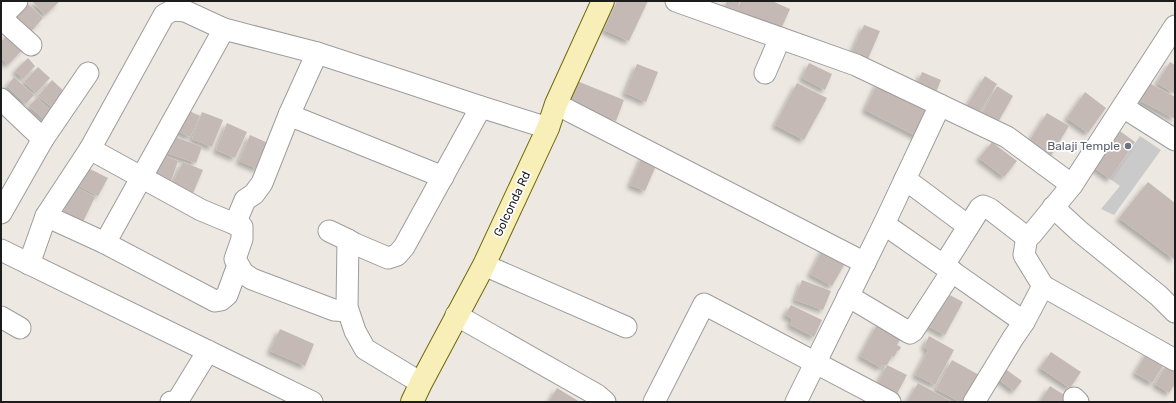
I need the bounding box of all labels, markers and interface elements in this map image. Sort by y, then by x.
place label: Balaji Temple [1047,139,1120,153]
marker: Balaji Temple [1123,141,1133,151]
street label: Golconda Rd [491,169,533,239]

